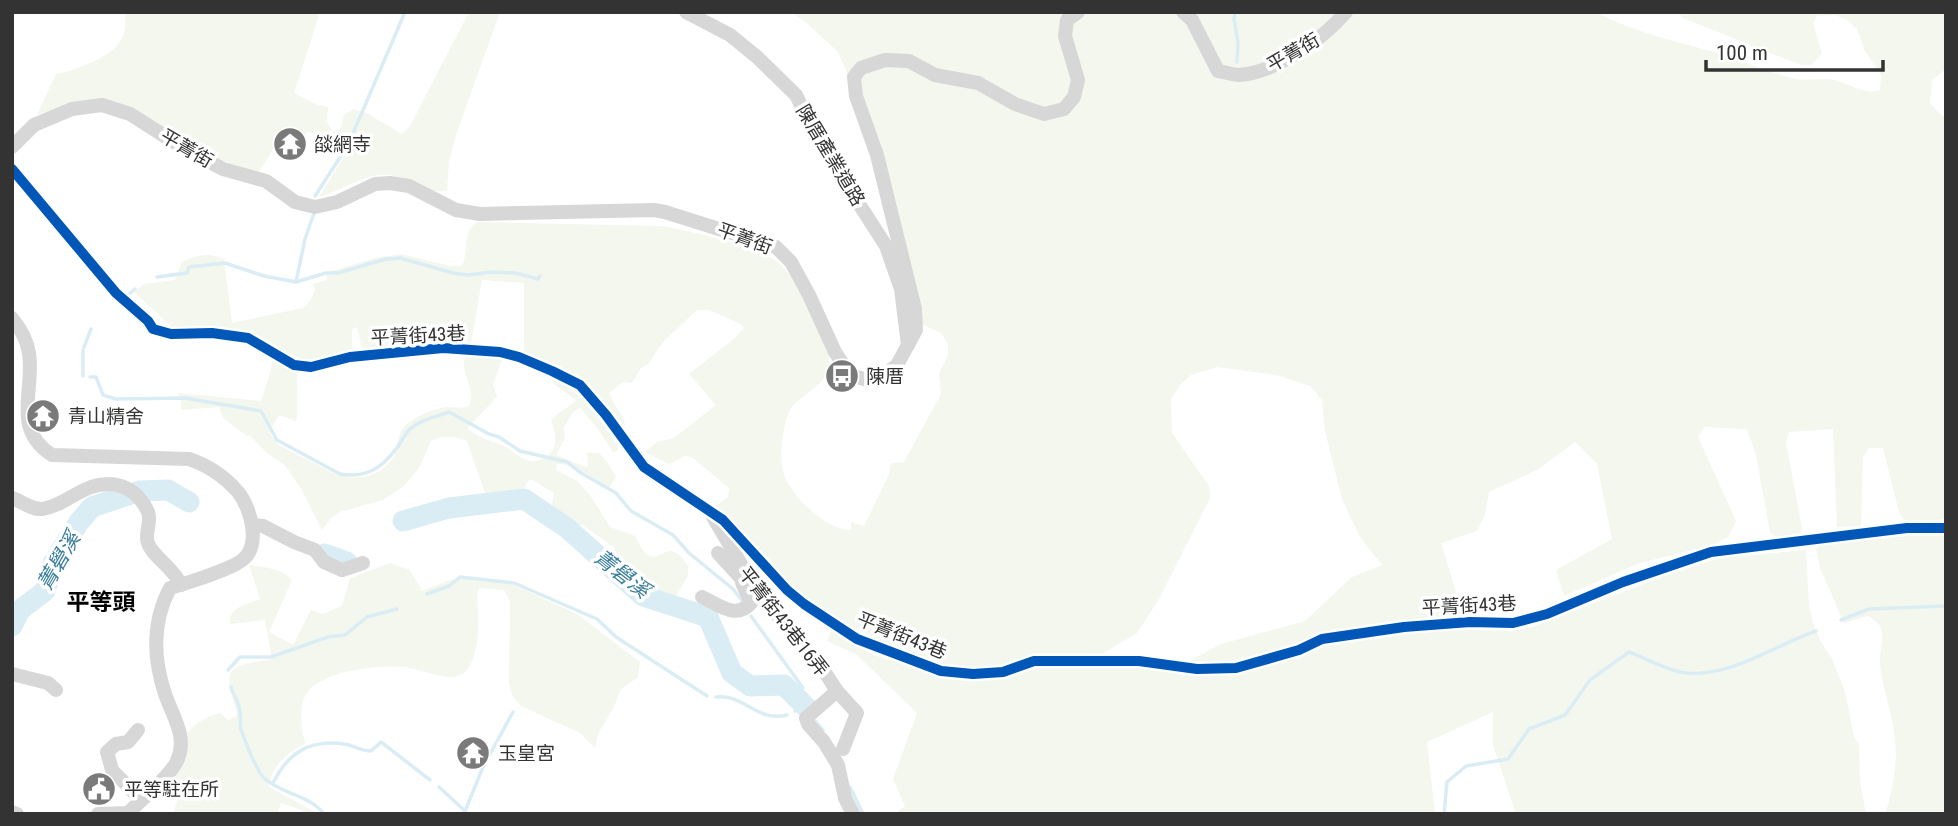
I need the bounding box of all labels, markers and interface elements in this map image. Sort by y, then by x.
street label: 平菁街 [1263,28,1324,77]
scale bar [1706,28,1883,72]
text: 100 m [1716,41,1768,65]
street label: 陳厝產業道路 [791,100,870,210]
street label: 平菁街 [156,124,217,173]
temple icon: 燄網寺 [271,125,309,163]
place label: 燄網寺 [314,133,371,156]
street label: 平菁街 [714,218,776,259]
street label: 平菁街43巷 [370,322,466,349]
bus stop icon: 陳厝 [823,357,861,395]
place label: 陳厝 [866,365,904,388]
temple icon: 青山精舍 [24,397,62,435]
place label: 青山精舍 [68,405,144,428]
water label: 菁礐溪 [33,525,87,594]
water label: 菁礐溪 [590,545,657,605]
street label: 平菁街43巷16弄 [734,562,833,681]
district label: 平等頭 [67,589,136,616]
street label: 平菁街43巷 [1421,592,1517,619]
street label: 平菁街43巷 [854,607,950,664]
temple icon: 玉皇宮 [454,734,492,772]
place label: 玉皇宮 [498,742,555,765]
public building icon: 平等駐在所 [80,770,118,808]
place label: 平等駐在所 [124,778,219,801]

